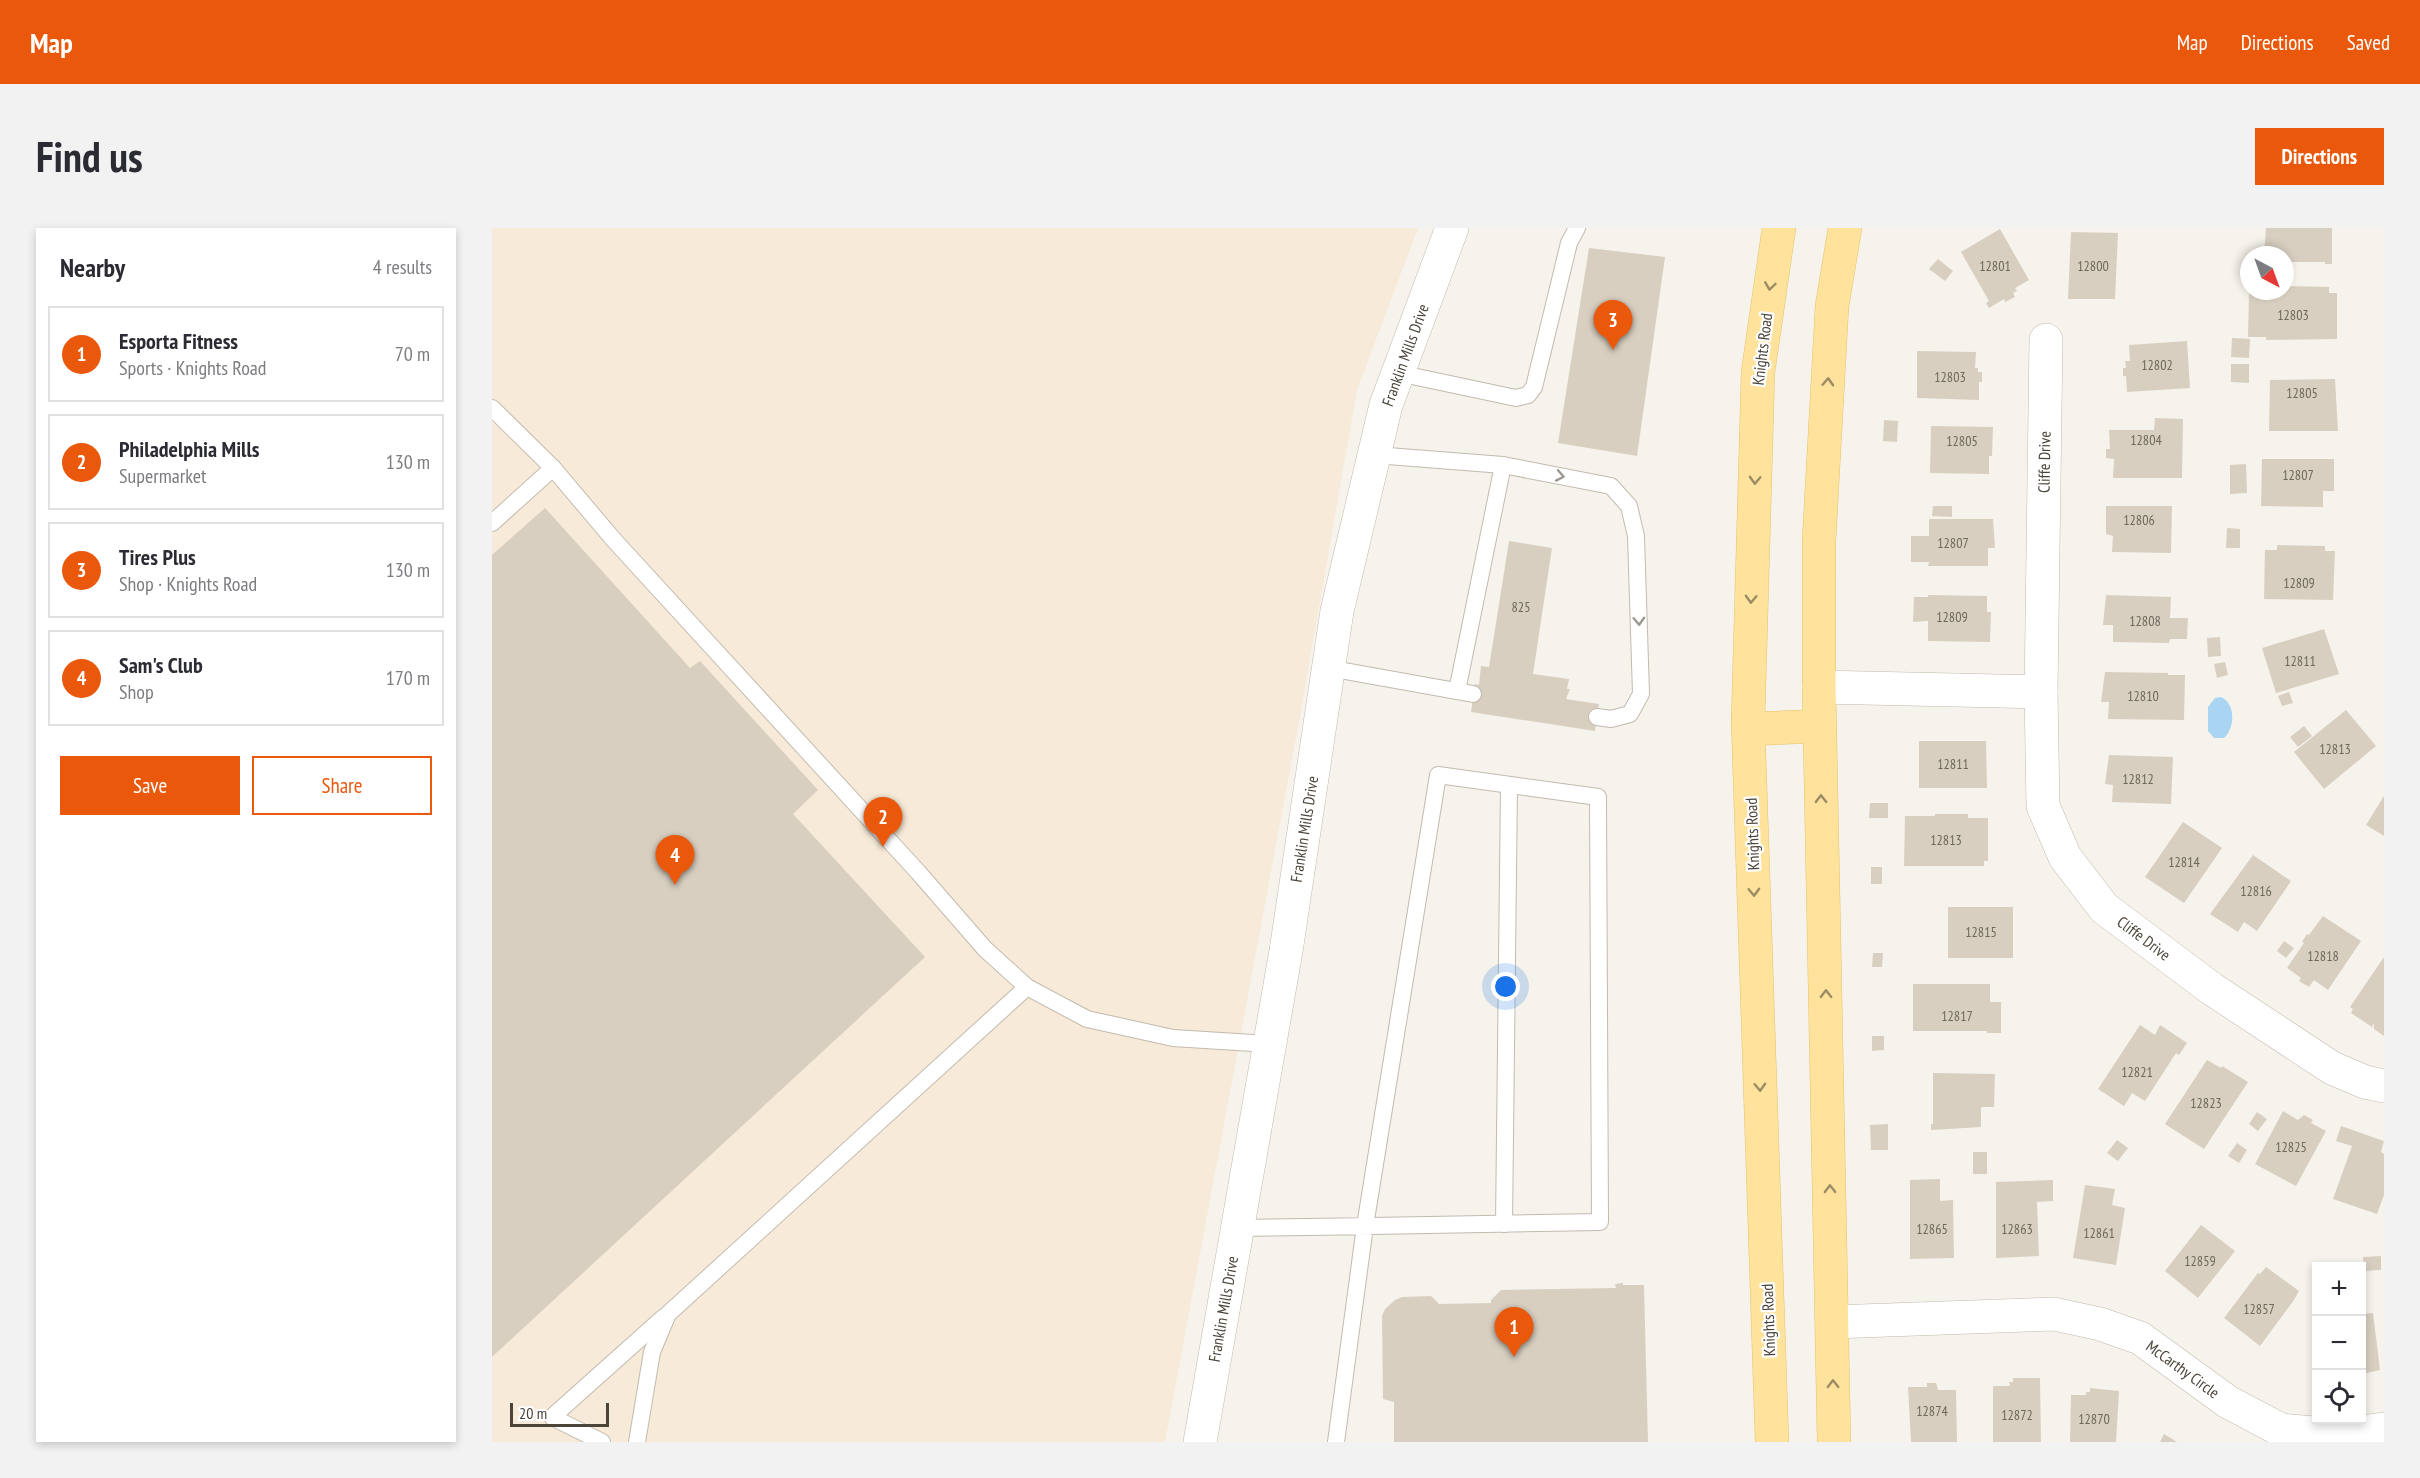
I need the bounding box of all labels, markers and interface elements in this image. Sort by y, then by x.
text: Map [30,24,73,61]
text: Map [2177,29,2208,56]
text: Directions [2241,29,2314,56]
text: Saved [2347,29,2390,56]
button: Directions [2255,128,2384,185]
text: Find us [36,129,143,184]
north arrow [2240,246,2294,300]
text: Nearby [60,251,125,284]
text: 4 results [373,254,432,280]
house number: 12801 [1979,257,2011,275]
house number: 12800 [2077,257,2109,275]
one-way arrow [1765,281,1777,290]
pin: 3 [1594,300,1632,350]
street label: Franklin Mills Drive [1377,301,1433,409]
house number: 12803 [2277,306,2309,324]
street label: Knights Road [1748,312,1776,386]
text: Esporta Fitness [119,327,238,355]
text: 1 [77,341,86,367]
text: 70 m [395,341,430,367]
text: Sports · Knights Road [119,355,266,381]
house number: 12802 [2141,356,2173,374]
house number: 12803 [1934,368,1966,386]
one-way arrow [1821,378,1834,387]
house number: 12805 [2286,384,2318,402]
street label: Cliffe Drive [2033,431,2055,493]
house number: 12804 [2130,431,2162,449]
house number: 12805 [1946,432,1978,450]
text: Philadelphia Mills [119,435,260,463]
text: 2 [77,449,86,475]
text: 130 m [386,449,430,475]
text: Supermarket [119,463,207,489]
house number: 12807 [2282,466,2314,484]
one-way arrow [1555,469,1565,482]
one-way arrow [1748,475,1761,484]
house number: 12806 [2123,511,2155,529]
house number: 12807 [1937,534,1969,552]
text: Tires Plus [119,543,196,571]
text: 3 [77,557,86,583]
text: 130 m [386,557,430,583]
text: Shop · Knights Road [119,571,257,597]
house number: 12809 [2283,574,2315,592]
one-way arrow [1745,595,1758,604]
house number: 825 [1512,598,1530,616]
house number: 12809 [1936,608,1968,626]
house number: 12808 [2129,612,2161,630]
one-way arrow [1632,617,1645,626]
text: Sam's Club [119,651,203,679]
house number: 12811 [2284,652,2316,670]
text: 4 [77,665,86,691]
text: 170 m [386,665,430,691]
text: Shop [119,679,154,705]
house number: 12810 [2127,687,2159,705]
house number: 12813 [2319,740,2351,758]
house number: 12811 [1937,755,1969,773]
button: Save [60,756,240,815]
button: Share [252,756,432,815]
house number: 12812 [2122,770,2154,788]
street label: Franklin Mills Drive [1286,774,1322,884]
one-way arrow [1815,794,1827,803]
street label: Knights Road [1741,797,1763,871]
pin: 2 [864,798,902,847]
house number: 12813 [1930,831,1962,849]
pin: 4 [656,836,694,885]
house number: 12814 [2168,853,2200,871]
house number: 12816 [2240,882,2272,900]
one-way arrow [1747,888,1760,897]
street label: Cliffe Drive [2113,911,2175,965]
house number: 12815 [1965,923,1997,941]
house number: 12818 [2307,947,2339,965]
your location [1491,972,1520,1001]
one-way arrow [1819,989,1832,998]
house number: 12817 [1941,1007,1973,1025]
house number: 12821 [2121,1063,2153,1081]
one-way arrow [1754,1083,1766,1092]
house number: 12823 [2190,1094,2222,1112]
house number: 12825 [2275,1138,2307,1156]
one-way arrow [1824,1184,1836,1193]
house number: 12865 [1916,1220,1948,1238]
house number: 12863 [2001,1220,2033,1238]
house number: 12861 [2083,1224,2115,1242]
house number: 12859 [2184,1252,2216,1270]
street label: Franklin Mills Drive [1204,1254,1242,1364]
map controls [2312,1262,2366,1424]
button: + [2312,1262,2366,1316]
street label: Knights Road [1757,1283,1779,1357]
house number: 12857 [2243,1300,2275,1318]
pin: 1 [1494,1308,1534,1357]
button: − [2312,1316,2366,1370]
street label: McCarthy Circle [2142,1336,2224,1402]
button: locate [2312,1370,2366,1424]
one-way arrow [1827,1379,1839,1388]
scale bar [510,1400,609,1428]
house number: 12874 [1916,1402,1948,1420]
text: 20 m [519,1403,547,1423]
house number: 12872 [2001,1406,2033,1424]
house number: 12870 [2078,1410,2110,1428]

